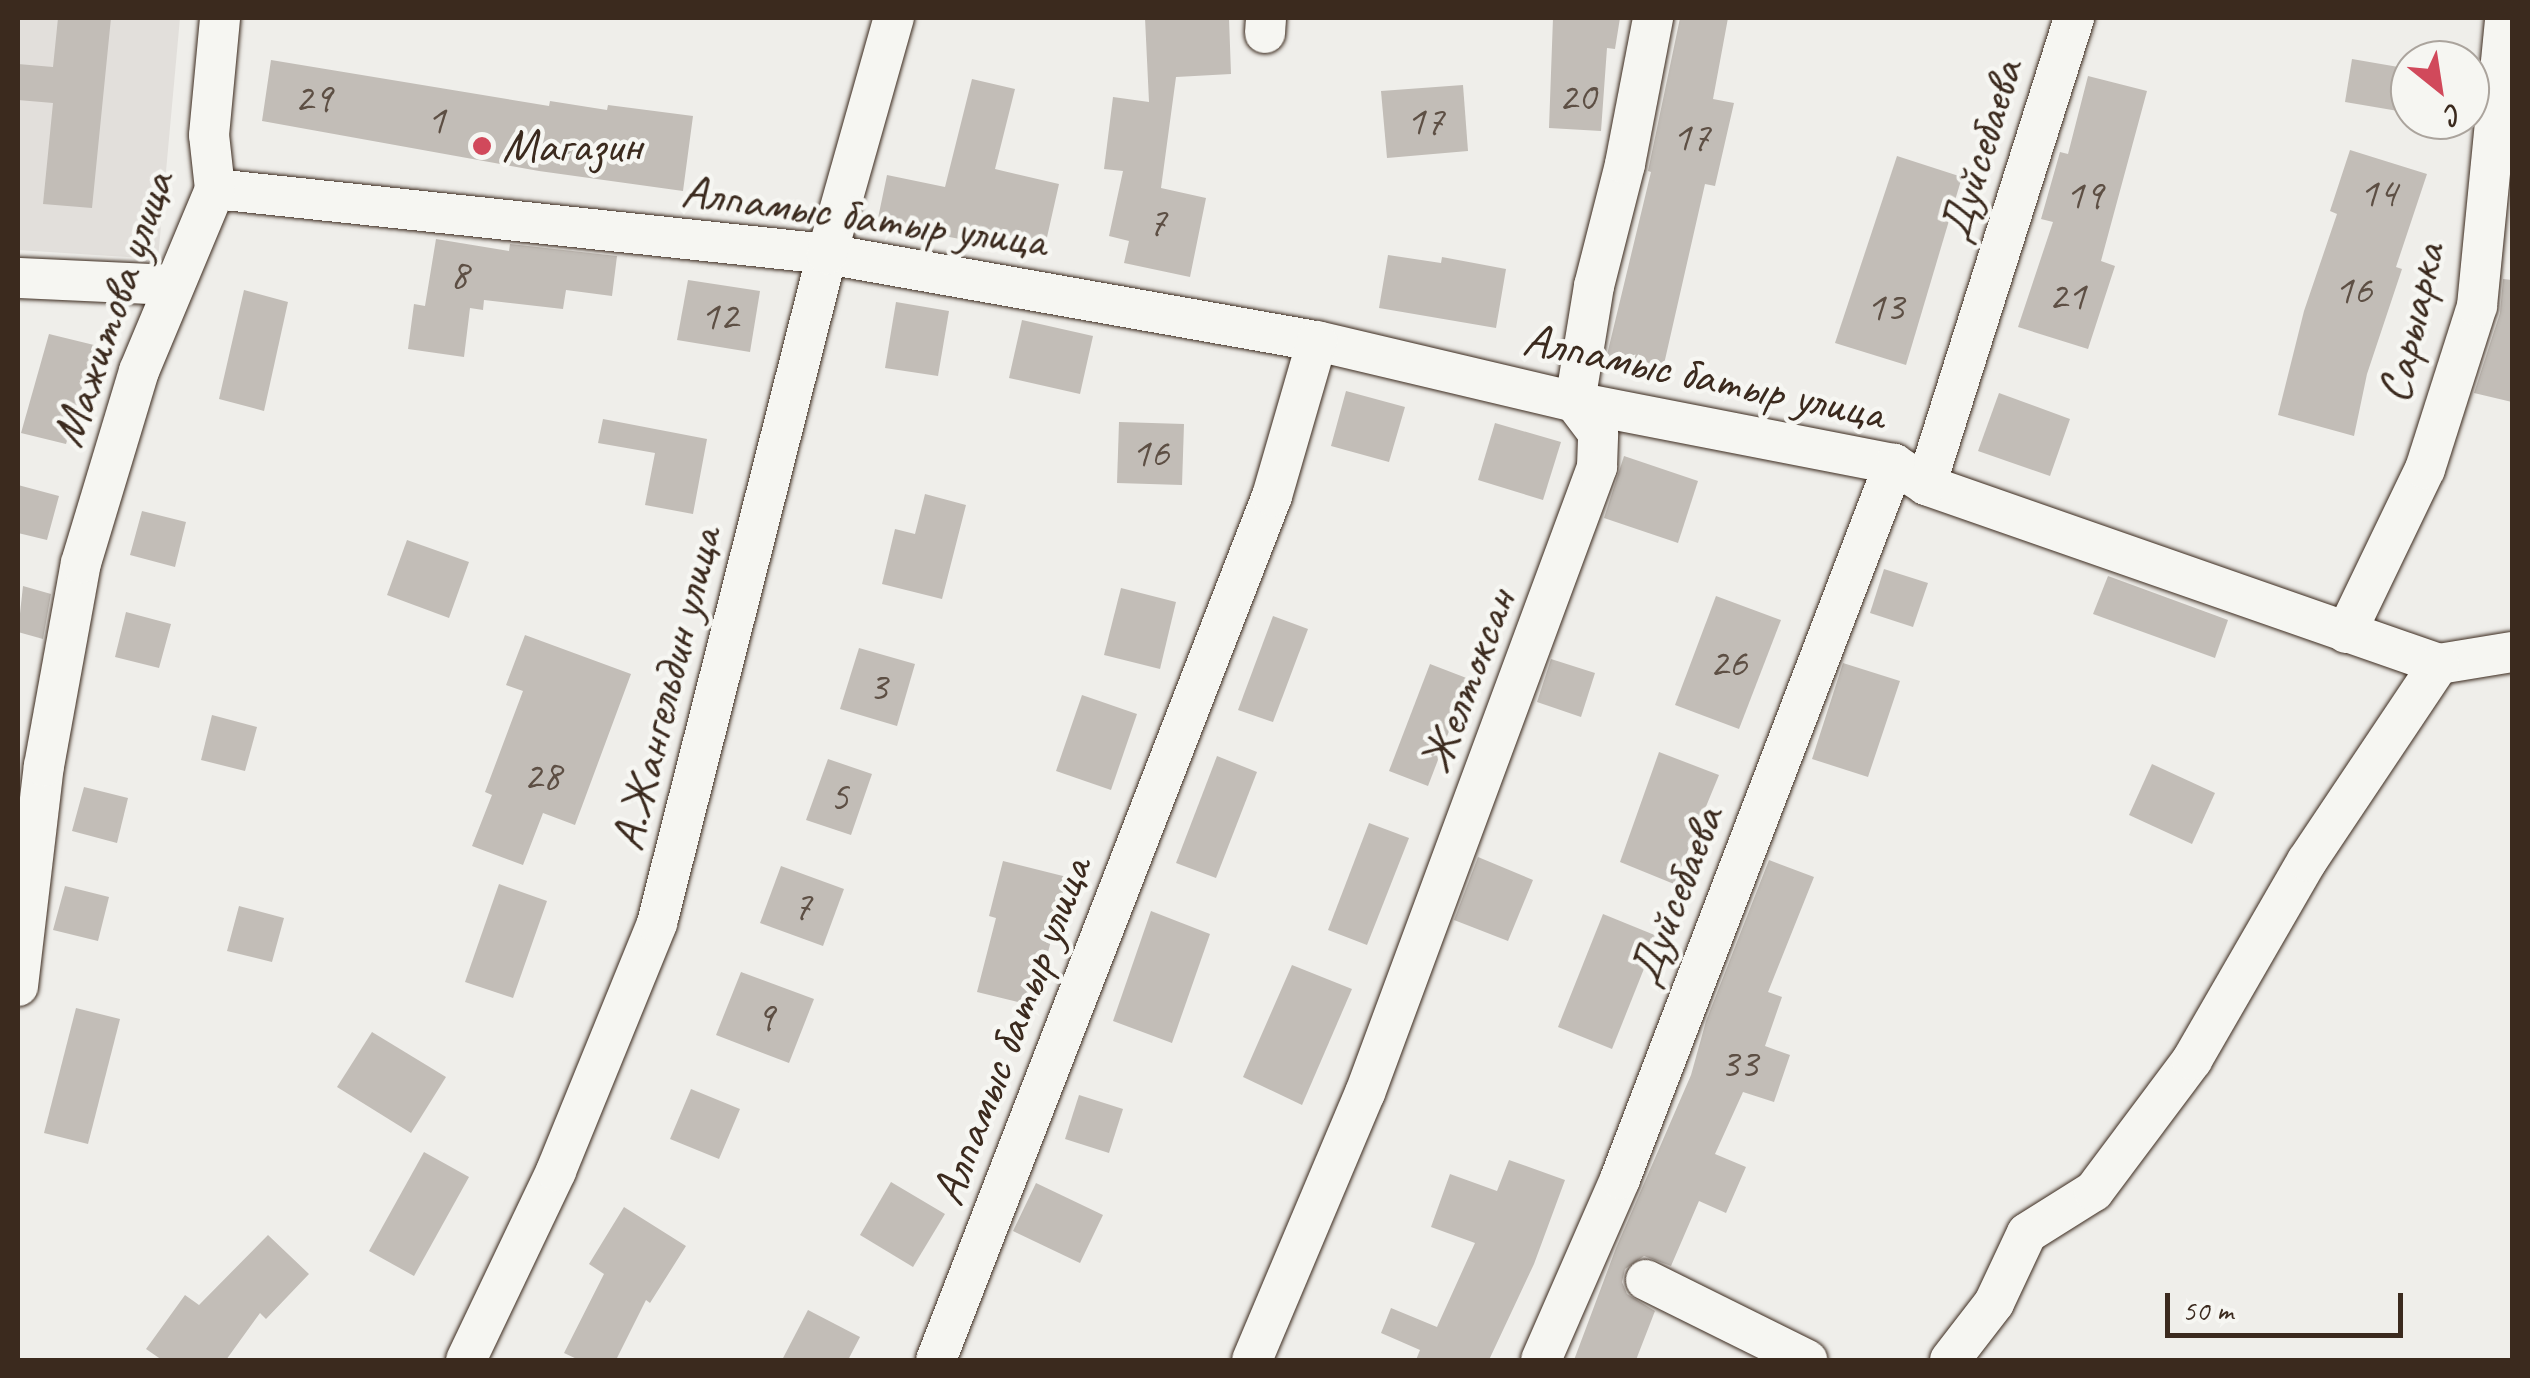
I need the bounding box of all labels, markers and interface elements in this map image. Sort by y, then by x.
north arrow [2390,40,2490,140]
street label: Дуйсебаева [1925,53,2035,249]
house number: 20 [1558,72,1596,122]
house number: 29 [294,73,332,123]
house number: 1 [427,95,445,145]
house number: 17 [1406,96,1444,146]
text: С [2440,96,2469,133]
house number: 17 [1672,112,1710,162]
place label: Магазин [502,117,642,175]
marker: Магазин [471,135,493,157]
street label: Алпамыс батыр улица [675,161,1053,271]
street label: Мажитова улица [38,163,186,455]
house number: 14 [2359,168,2397,218]
house number: 19 [2065,170,2103,220]
house number: 7 [1148,197,1166,247]
street label: Сарыарка [2365,238,2457,408]
house number: 8 [450,250,468,300]
house number: 16 [2334,265,2372,315]
house number: 21 [2048,271,2086,321]
house number: 13 [1866,282,1904,332]
house number: 12 [700,291,738,341]
street label: Алпамыс батыр улица [1515,309,1893,443]
house number: 16 [1131,428,1169,478]
street label: А.Жангельдин улица [598,522,734,856]
street label: Желтоксан [1406,581,1528,781]
house number: 26 [1709,638,1747,688]
house number: 3 [869,662,887,712]
house number: 28 [523,751,561,801]
house number: 5 [830,772,848,822]
street label: Дуйсебаева [1615,799,1735,993]
street label: Алпамыс батыр улица [917,846,1105,1216]
house number: 7 [793,881,811,931]
house number: 9 [756,992,774,1042]
house number: 33 [1720,1039,1758,1089]
scale bar [2170,1273,2408,1335]
text: 50 m [2182,1291,2233,1329]

